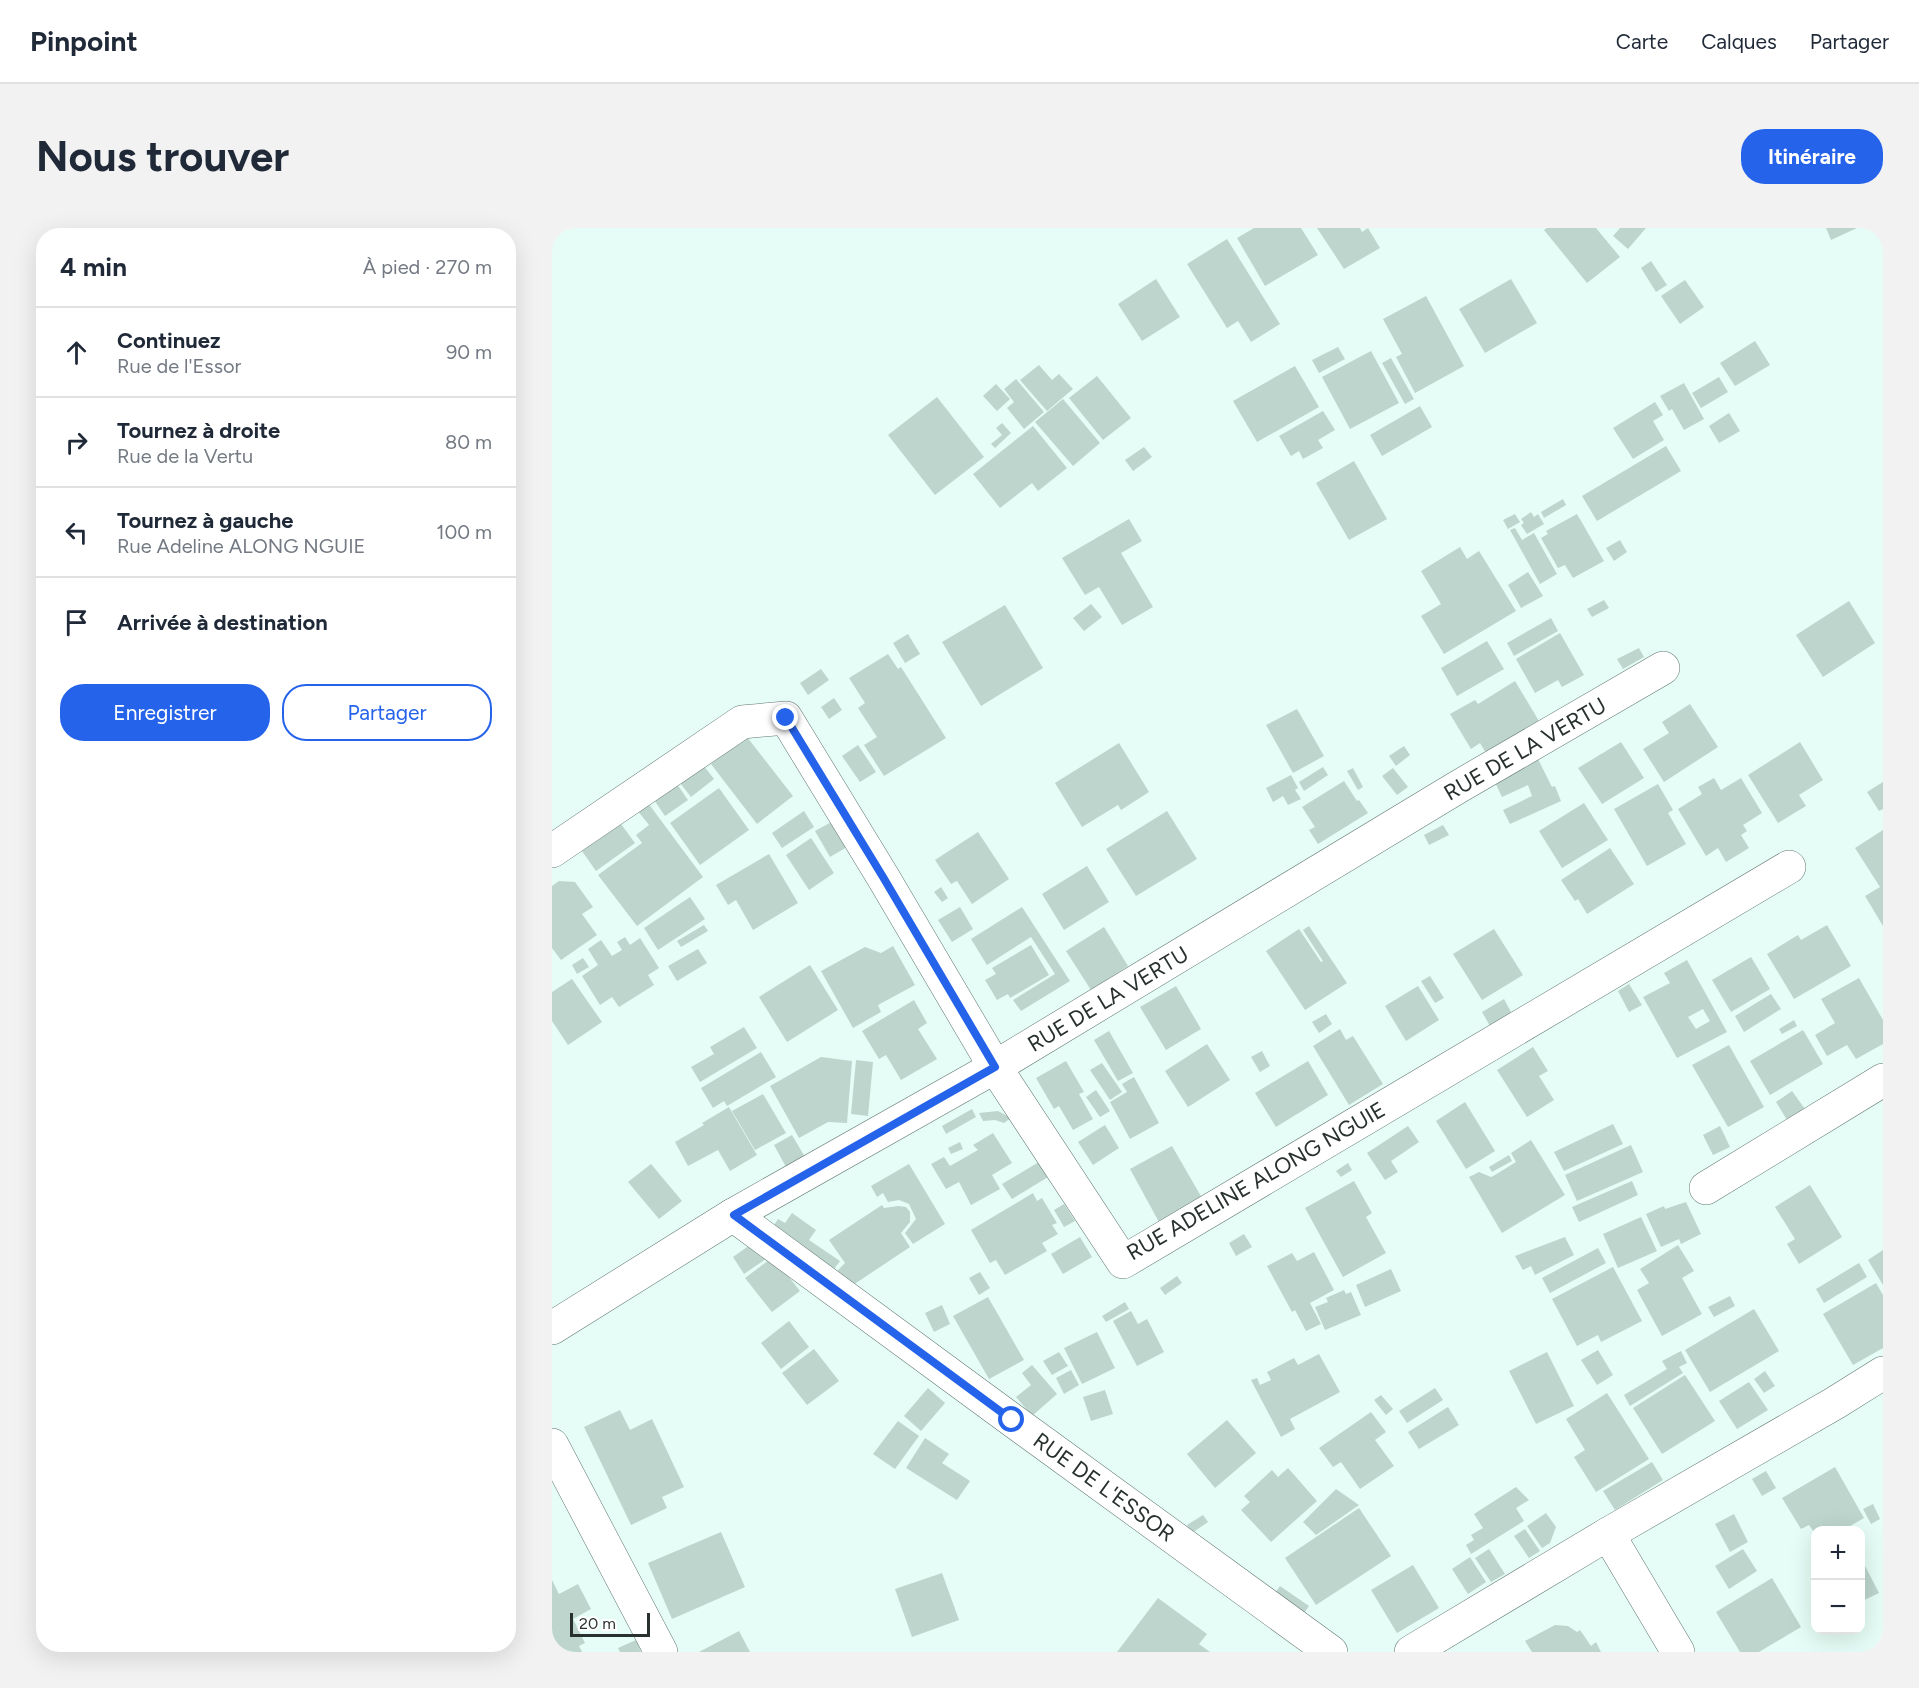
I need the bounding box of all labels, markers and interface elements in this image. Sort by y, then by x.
text: Pinpoint [30,24,138,58]
text: Carte [1616,29,1668,54]
text: Calques [1701,29,1777,54]
text: Partager [1810,29,1889,54]
button: Itinéraire [1741,129,1883,184]
text: Nous trouver [36,131,289,182]
text: 4 min [60,251,127,283]
text: À pied · 270 m [363,255,492,279]
text: Continuez [117,327,221,354]
icon: ahead [60,336,93,369]
text: 90 m [446,340,492,364]
text: Rue de l'Essor [117,354,241,378]
text: Tournez à droite [117,417,280,444]
icon: right [60,426,93,459]
text: 80 m [445,430,492,454]
text: Rue de la Vertu [117,444,253,468]
text: Tournez à gauche [117,507,293,534]
icon: left [60,516,93,549]
text: 100 m [436,520,492,544]
text: Rue Adeline ALONG NGUIE [117,534,365,558]
icon: arrive [60,606,93,639]
text: Arrivée à destination [117,609,328,636]
button: Enregistrer [60,684,270,741]
button: Partager [282,684,492,741]
street label: RUE DE LA VERTU [1439,692,1611,806]
route end [772,704,798,730]
street label: RUE DE LA VERTU [1023,940,1193,1058]
street label: RUE ADELINE ALONG NGUIE [1122,1096,1390,1266]
route start [998,1406,1024,1432]
street label: RUE DE L'ESSOR [1028,1427,1180,1547]
map controls [1811,1526,1865,1634]
button: + [1811,1526,1865,1580]
button: − [1811,1580,1865,1634]
scale bar [570,1610,650,1638]
text: 20 m [579,1614,616,1633]

